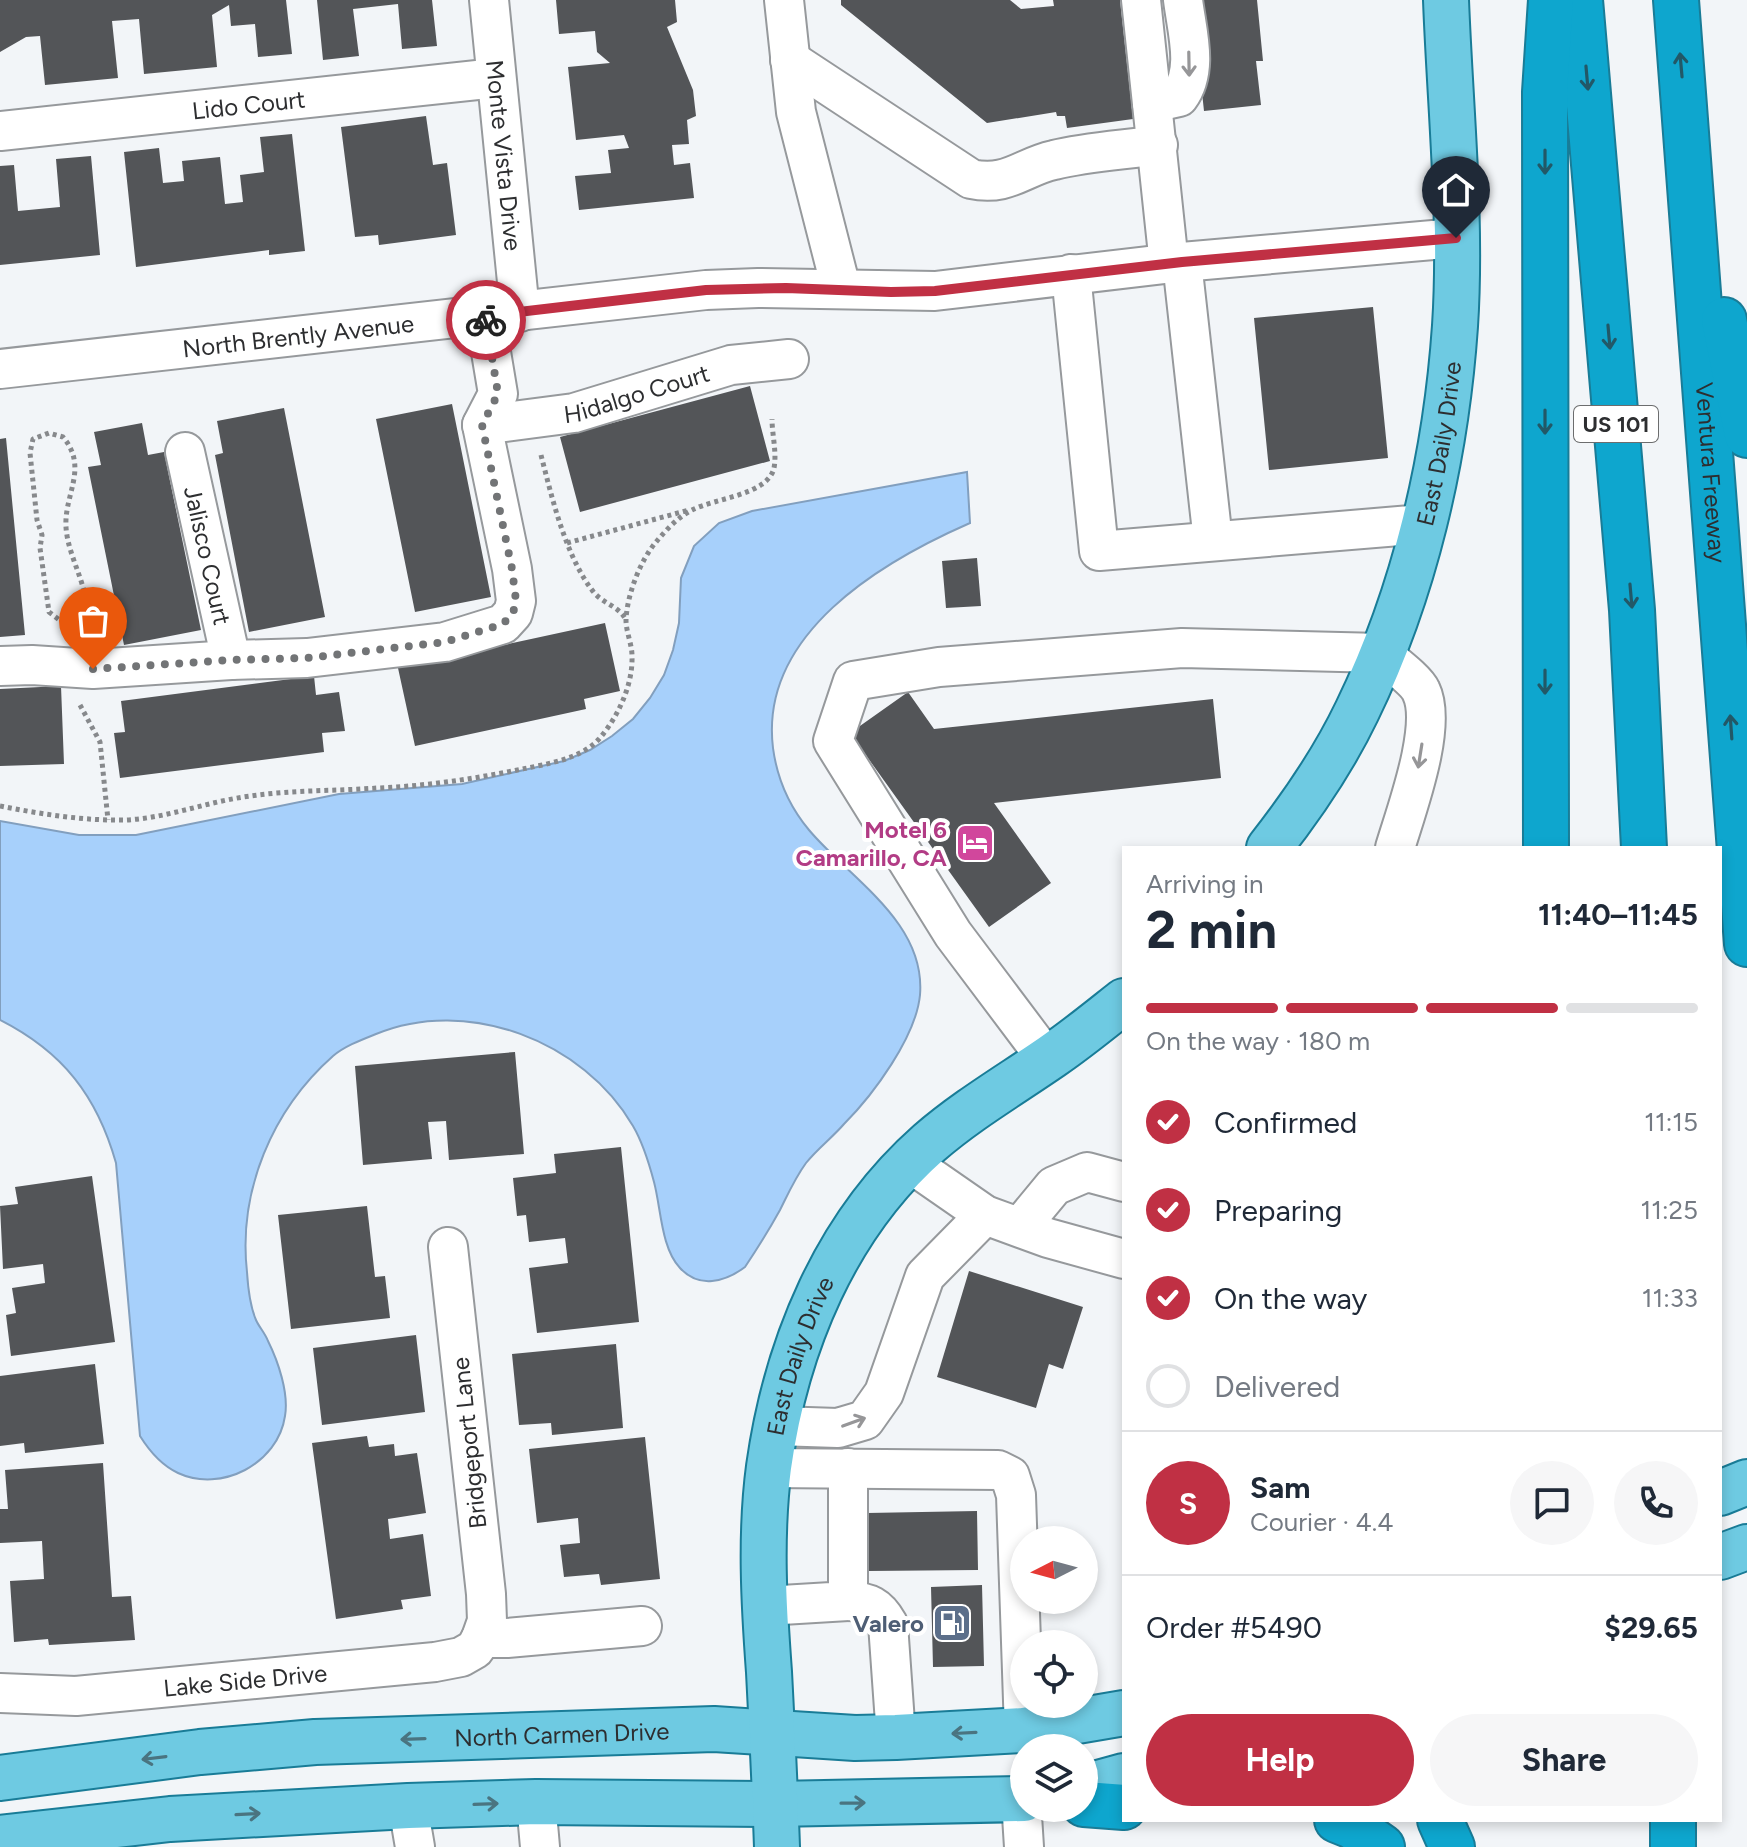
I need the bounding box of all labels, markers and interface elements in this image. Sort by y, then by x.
one-way arrow [1181,50,1197,77]
one-way arrow [1673,52,1688,79]
street label: Monte Vista Drive [481,58,528,252]
one-way arrow [1579,64,1594,91]
street label: Lido Court [190,84,307,125]
one-way arrow [1537,148,1553,175]
pin [1422,156,1490,238]
icon: home [1434,168,1478,212]
courier [446,280,526,360]
icon: bike [464,298,508,342]
street label: North Brently Avenue [181,308,415,363]
one-way arrow [1602,323,1617,350]
street label: Hidalgo Court [562,358,713,429]
street label: East Daily Drive [1410,360,1466,529]
street label: Ventura Freeway [1690,381,1733,564]
road number: US 101 [1574,406,1658,442]
one-way arrow [1537,408,1553,435]
street label: Jalisco Court [178,483,237,628]
one-way arrow [1624,582,1639,609]
pin [59,587,127,669]
icon: bag [71,599,115,643]
one-way arrow [1537,668,1553,695]
one-way arrow [1723,714,1738,741]
one-way arrow [1412,743,1427,768]
place label: Motel 6 Camarillo, CA [796,815,947,872]
hotel icon: Motel 6 Camarillo, CA [954,822,996,864]
text: Arriving in [1146,868,1264,900]
text: 11:40–11:45 [1538,896,1698,933]
text: 2 min [1146,899,1277,961]
text: On the way · 180 m [1146,1025,1370,1057]
icon: check [1146,1100,1190,1144]
text: Confirmed [1214,1104,1357,1141]
text: 11:15 [1644,1106,1698,1138]
icon: check [1146,1188,1190,1232]
text: Preparing [1214,1192,1342,1229]
text: 11:25 [1640,1194,1698,1226]
street label: East Daily Drive [760,1271,839,1438]
icon: check [1146,1276,1190,1320]
text: On the way [1214,1280,1367,1317]
text: 11:33 [1642,1282,1698,1314]
street label: Bridgeport Lane [446,1356,492,1530]
text: Delivered [1214,1368,1340,1405]
one-way arrow [841,1414,866,1429]
button: chat [1510,1461,1594,1545]
button: phone [1614,1461,1698,1545]
text: Sam [1250,1469,1310,1506]
text: S [1179,1485,1197,1522]
text: Courier · 4.4 [1250,1506,1393,1538]
north arrow [1010,1526,1098,1614]
map controls [1010,1526,1098,1822]
fuel station icon: Valero [931,1602,973,1644]
place label: Valero [853,1609,924,1638]
text: Order #5490 [1146,1609,1322,1646]
text: $29.65 [1604,1609,1698,1646]
button: locate [1010,1630,1098,1718]
street label: Lake Side Drive [162,1658,328,1702]
button: Help [1146,1714,1414,1806]
button: Share [1430,1714,1698,1806]
street label: North Carmen Drive [454,1716,670,1752]
one-way arrow [951,1726,978,1741]
one-way arrow [400,1731,427,1746]
button: layers [1010,1734,1098,1822]
one-way arrow [142,1751,167,1766]
one-way arrow [839,1795,866,1810]
one-way arrow [472,1796,499,1811]
one-way arrow [234,1807,261,1822]

